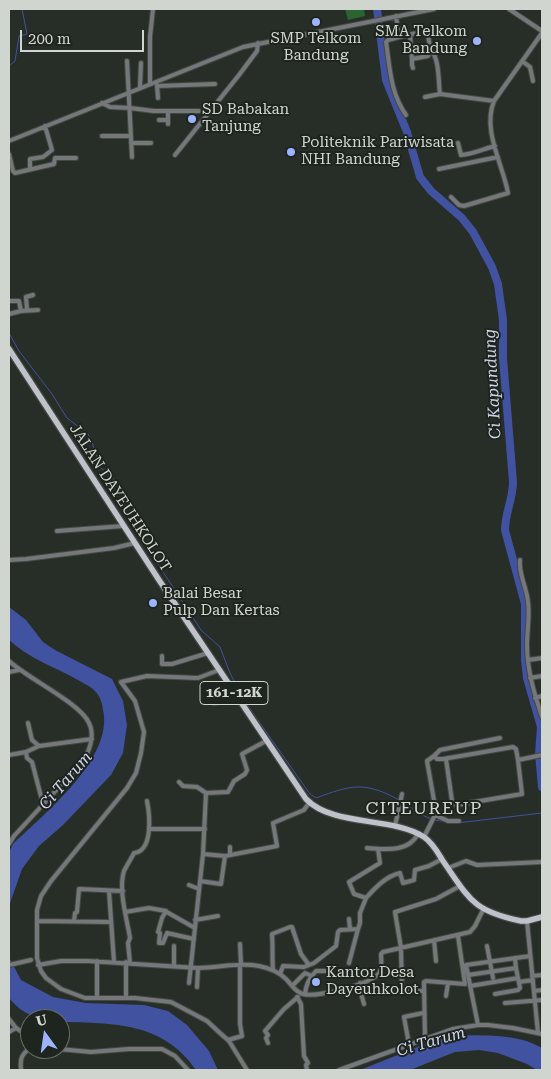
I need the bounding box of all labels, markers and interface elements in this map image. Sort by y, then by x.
marker: SMP Telkom Bandung [310,16,322,28]
scale bar [22,20,146,52]
place label: SMA Telkom Bandung [375,23,467,58]
text: 200 m [28,30,71,48]
place label: SMP Telkom Bandung [271,30,361,65]
marker: SMA Telkom Bandung [471,35,483,47]
place label: SD Babakan Tanjung [202,101,289,136]
marker: SD Babakan Tanjung [186,113,198,125]
place label: Politeknik Pariwisata NHI Bandung [301,134,454,169]
marker: Politeknik Pariwisata NHI Bandung [285,146,297,158]
water label: Ci Kapundung [481,329,505,439]
street label: JALAN DAYEUHKOLOT [65,421,175,575]
place label: Balai Besar Pulp Dan Kertas [163,585,280,620]
marker: Balai Besar Pulp Dan Kertas [147,597,159,609]
road number: 161-12K [200,681,268,704]
water label: Ci Tarum [36,748,96,814]
district label: CITEUREUP [364,798,484,820]
place label: Kantor Desa Dayeuhkolot [326,964,419,999]
marker: Kantor Desa Dayeuhkolot [310,976,322,988]
north arrow [20,1009,70,1059]
text: U [34,1011,49,1029]
water label: Ci Tarum [394,1023,468,1061]

